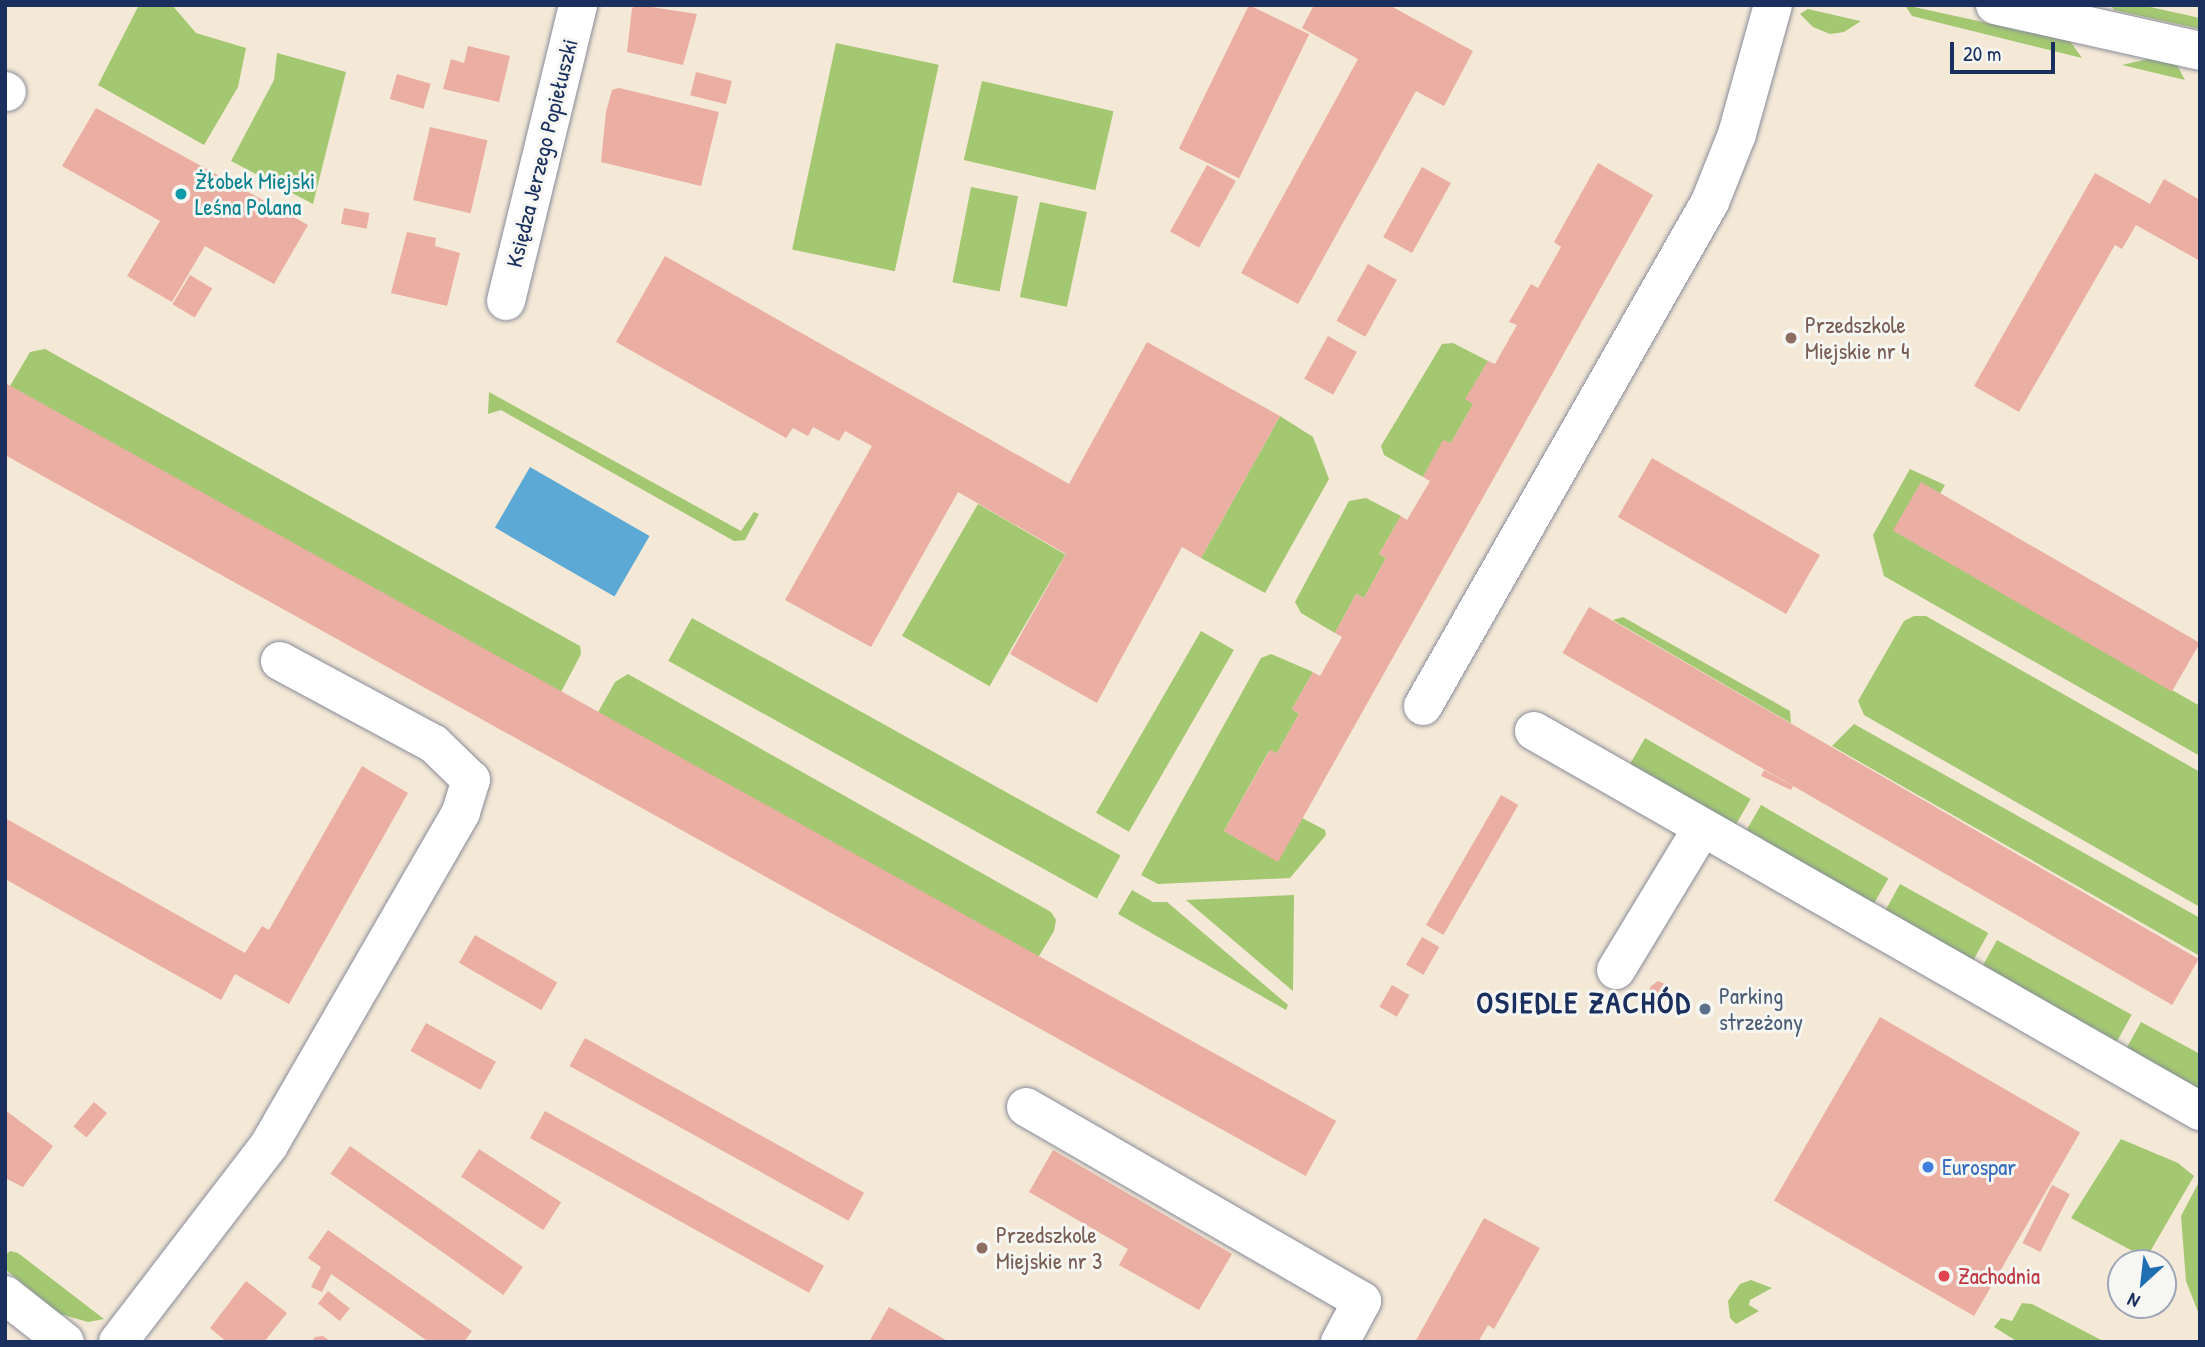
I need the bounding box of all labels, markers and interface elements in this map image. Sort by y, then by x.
scale bar [1953,28,2058,72]
street label: Księdza Jerzego Popiełuszki [500,36,584,270]
text: 20 m [1963,39,2001,68]
place label: Żłobek Miejski Leśna Polana [195,167,315,221]
marker: Żłobek Miejski Leśna Polana [173,186,189,202]
place label: Przedszkole Miejskie nr 4 [1805,311,1910,365]
marker: Przedszkole Miejskie nr 4 [1783,330,1799,346]
place label: Parking strzeżony [1719,982,1803,1036]
district label: OSIEDLE ZACHÓD [1478,984,1690,1020]
marker: Parking strzeżony [1697,1001,1713,1017]
place label: Eurospar [1942,1153,2016,1181]
marker: Eurospar [1920,1159,1936,1175]
place label: Przedszkole Miejskie nr 3 [996,1221,1102,1275]
marker: Przedszkole Miejskie nr 3 [974,1240,990,1256]
north arrow [2107,1249,2177,1319]
place label: Zachodnia [1958,1262,2040,1290]
marker: Zachodnia [1936,1268,1952,1284]
text: N [2123,1287,2144,1315]

